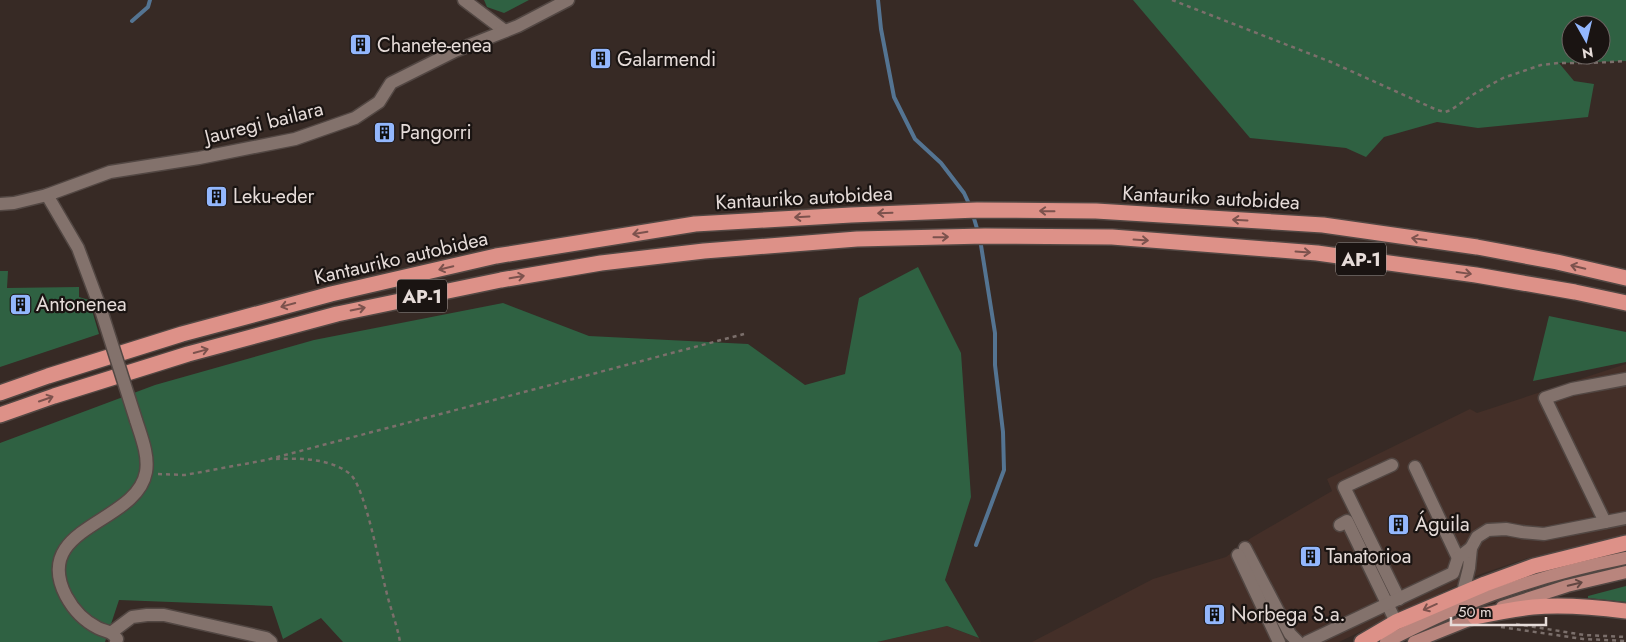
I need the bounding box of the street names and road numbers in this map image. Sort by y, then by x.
street label: Jauregi bailara [199,94,326,152]
street label: Kantauriko autobidea [715,179,893,217]
street label: Kantauriko autobidea [1122,179,1300,217]
street label: Kantauriko autobidea [311,224,491,292]
road number: AP-1 [1336,242,1386,276]
road number: AP-1 [397,280,447,312]

